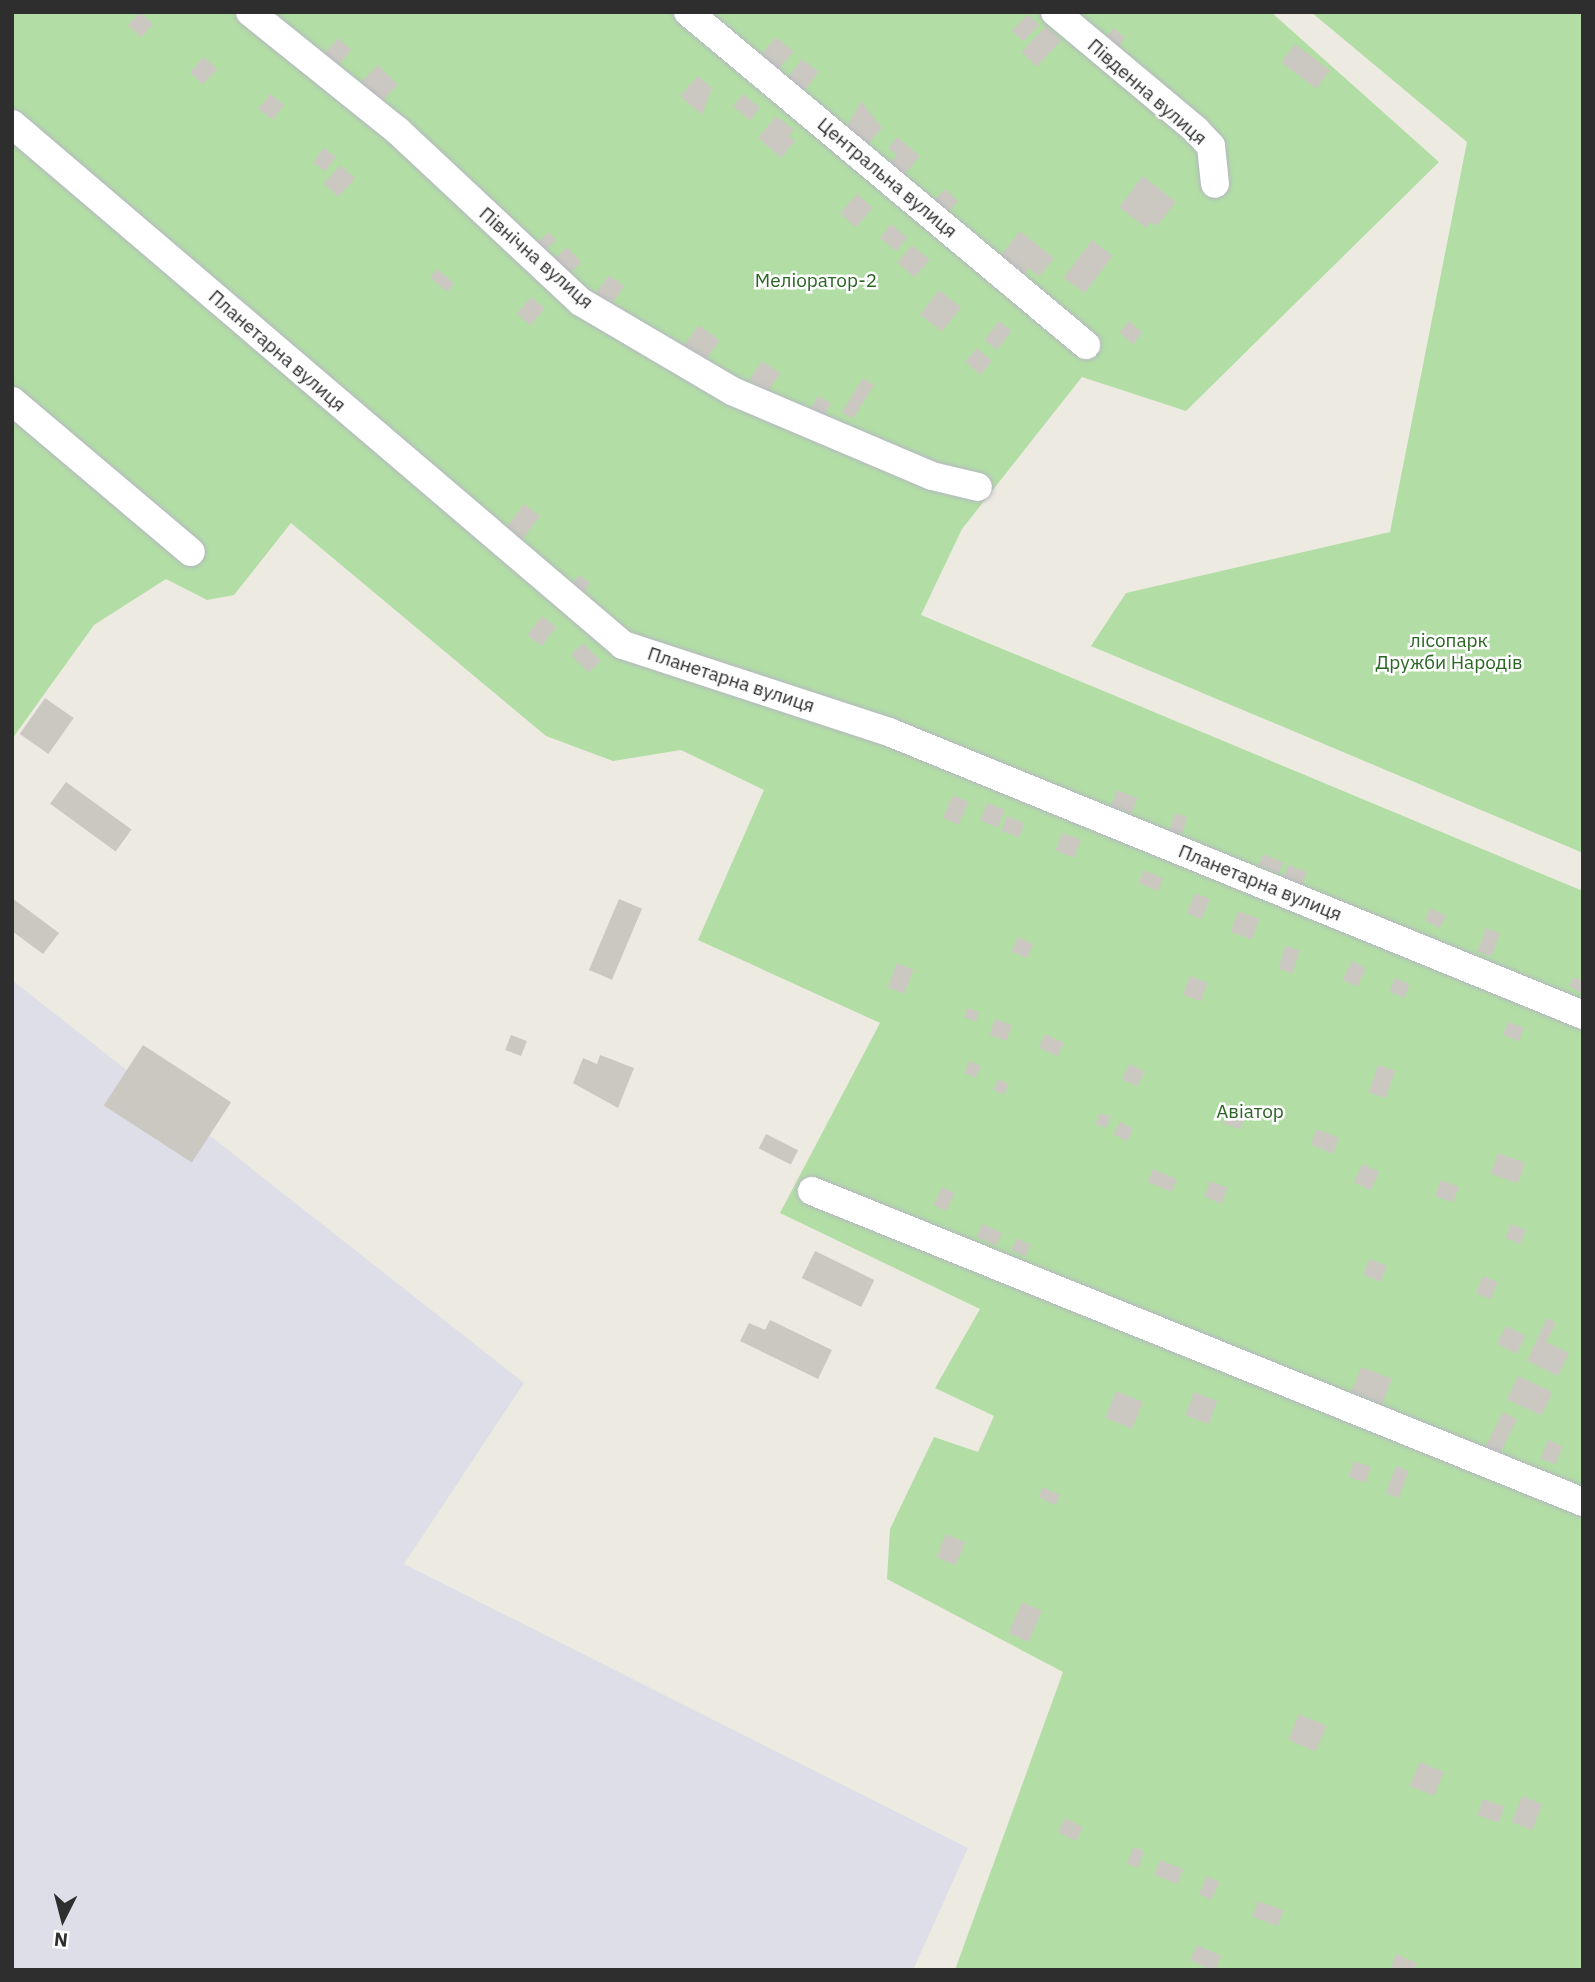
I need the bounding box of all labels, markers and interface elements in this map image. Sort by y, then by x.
street label: Південна вулиця [1083,34,1211,150]
street label: Центральна вулиця [813,113,961,243]
street label: Північна вулиця [474,202,598,314]
park label: Меліоратор-2 [755,270,877,292]
street label: Планетарна вулиця [204,285,350,417]
park label: лісопарк Дружби Народів [1375,630,1523,674]
street label: Планетарна вулиця [645,642,817,718]
street label: Планетарна вулиця [1175,840,1345,926]
park label: Авіатор [1216,1101,1284,1123]
north arrow [28,1884,98,1954]
text: N [53,1927,69,1953]

